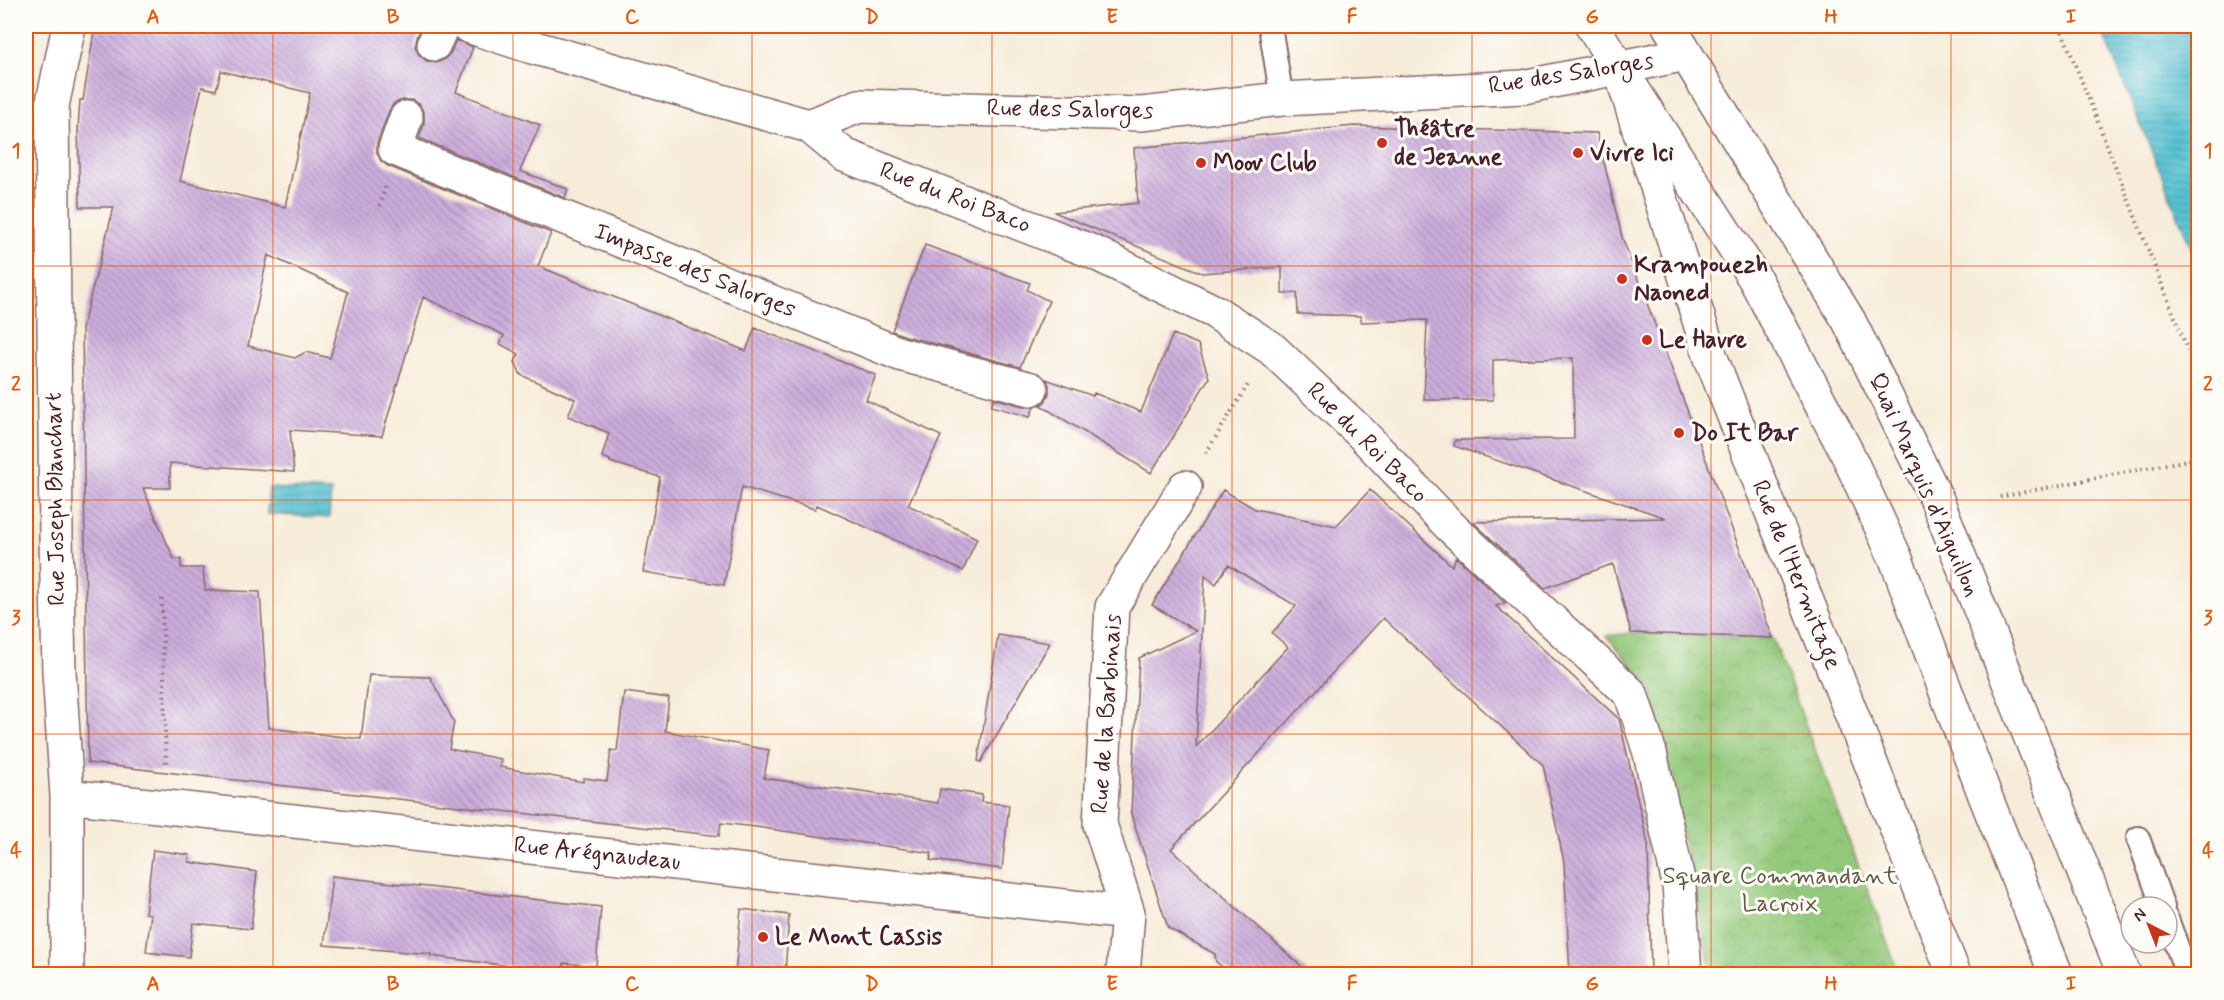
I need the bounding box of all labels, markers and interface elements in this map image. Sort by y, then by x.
text: A [146,4,160,31]
text: B [387,4,400,31]
text: C [625,4,640,31]
text: D [865,4,879,31]
text: E [1106,4,1118,31]
text: F [1347,4,1358,31]
text: G [1585,4,1599,31]
text: H [1824,4,1838,31]
text: I [2066,4,2076,31]
street label: Rue des Salorges [1486,46,1657,104]
street label: Rue des Salorges [986,93,1154,129]
place label: Théâtre de Jeanne [1394,114,1503,173]
marker: Théâtre de Jeanne [1375,136,1389,150]
text: 1 [12,138,20,165]
place label: Vivre Ici [1590,138,1674,169]
text: 1 [2204,138,2212,165]
marker: Vivre Ici [1571,146,1585,160]
place label: Moov Club [1213,148,1317,179]
street label: Rue du Roi Baco [875,155,1035,241]
marker: Moov Club [1194,156,1208,170]
street label: Impasse des Salorges [590,216,801,326]
place label: Krampouezh Naoned [1634,250,1768,309]
marker: Krampouezh Naoned [1615,272,1629,286]
place label: Le Havre [1659,325,1748,356]
marker: Le Havre [1640,333,1654,347]
street label: Quai Marquis d'Aiguillon [1861,368,1987,602]
text: 2 [11,371,21,398]
text: 2 [2203,371,2213,398]
street label: Rue du Roi Baco [1300,376,1434,510]
street label: Rue Joseph Blanchart [39,392,73,606]
place label: Do It Bar [1691,418,1799,449]
marker: Do It Bar [1672,426,1686,440]
street label: Rue de l'Hermitage [1741,476,1848,676]
text: 3 [11,605,21,632]
text: 3 [2203,605,2213,632]
street label: Rue de la Barbinais [1085,613,1129,815]
street label: Rue Arégnaudeau [512,830,682,878]
text: 4 [10,838,22,865]
text: 4 [2202,838,2214,865]
park label: Square Commandant Lacroix [1662,861,1898,920]
north arrow [2119,895,2179,955]
text: N [2129,904,2151,926]
place label: Le Mont Cassis [775,922,943,953]
marker: Le Mont Cassis [756,930,770,944]
text: A [146,971,160,998]
text: B [387,971,400,998]
text: C [625,971,640,998]
text: D [865,971,879,998]
text: E [1106,971,1118,998]
text: F [1347,971,1358,998]
text: G [1585,971,1599,998]
text: H [1824,971,1838,998]
text: I [2066,971,2076,998]

